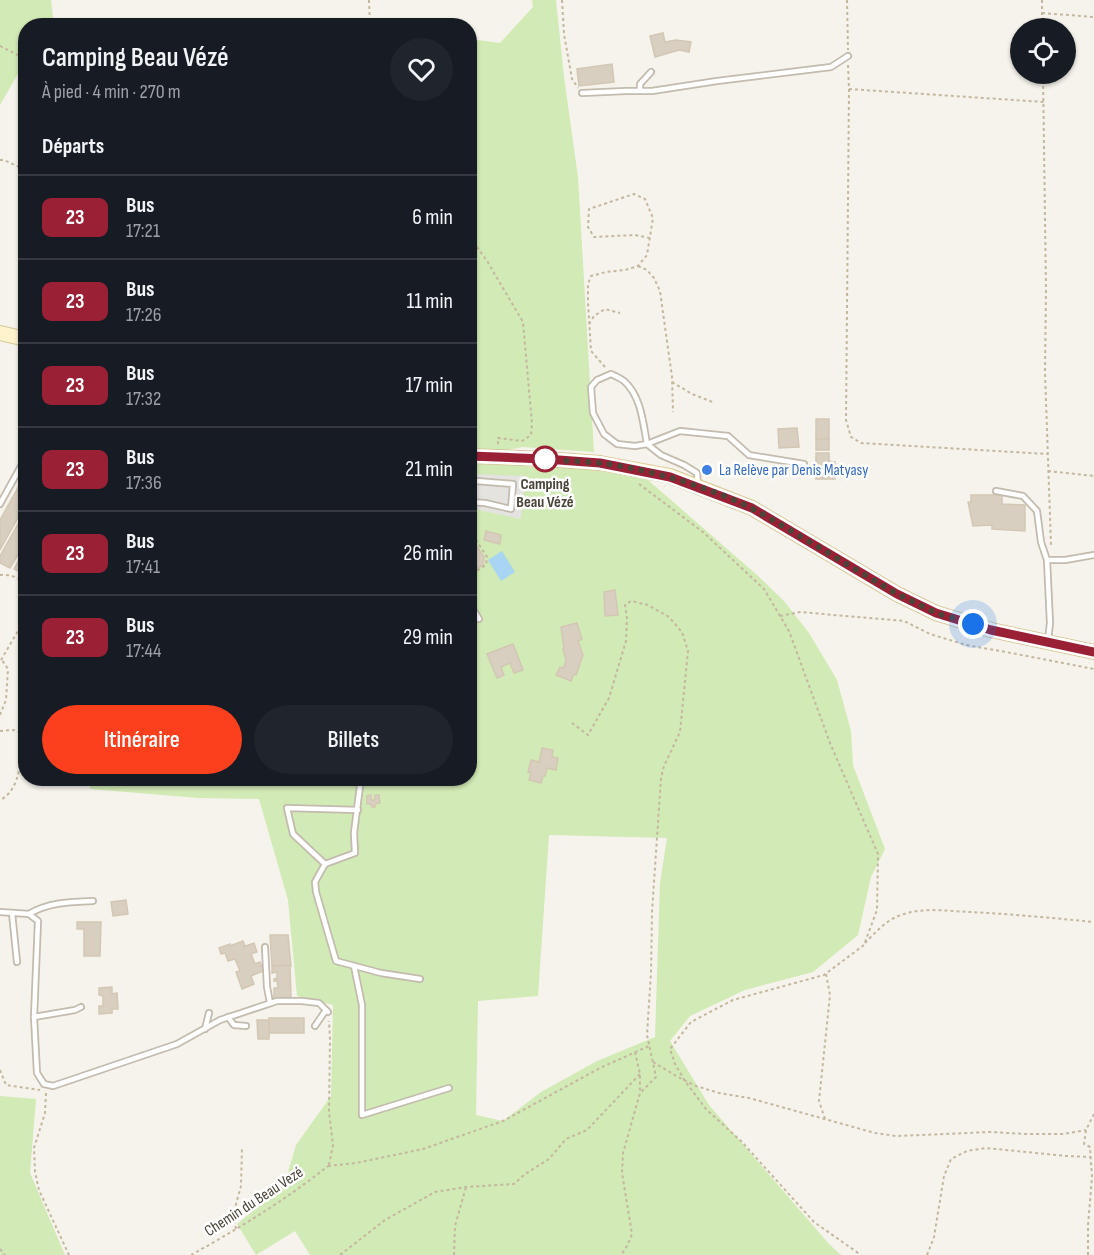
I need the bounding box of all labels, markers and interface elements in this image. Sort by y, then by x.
map controls [1010,18,1076,84]
button: locate [1010,18,1076,84]
button: heart [390,38,453,101]
text: Camping Beau Vézé [42,41,229,74]
text: À pied · 4 min · 270 m [42,80,181,104]
text: Départs [42,133,104,160]
text: Bus [126,192,155,219]
text: 6 min [412,204,453,231]
text: 23 [66,205,84,230]
text: 17:21 [126,219,160,243]
text: Bus [126,276,155,303]
text: 11 min [406,288,453,315]
text: 23 [66,289,84,314]
text: 17:26 [126,303,162,327]
text: Bus [126,360,155,387]
text: 17 min [405,372,453,399]
text: 23 [66,373,84,398]
text: 17:32 [126,387,161,411]
text: Bus [126,444,155,471]
marker: Camping Beau Vézé [532,446,558,472]
text: 21 min [405,456,453,483]
text: 23 [66,457,84,482]
place label: La Relève par Denis Matyasy [719,461,868,480]
marker: La Relève par Denis Matyasy [700,463,714,477]
text: 17:36 [126,471,162,495]
place label: Camping Beau Vézé [516,475,574,512]
text: Bus [126,528,155,555]
text: 26 min [403,540,453,567]
text: 23 [66,541,84,566]
text: 17:41 [126,555,160,579]
your location [958,609,988,639]
text: Bus [126,612,155,639]
text: 29 min [403,624,453,651]
text: 23 [66,625,84,650]
text: 17:44 [126,639,161,663]
button: Itinéraire [42,705,242,774]
button: Billets [254,705,453,774]
street label: Chemin du Beau Vezé [201,1163,307,1241]

